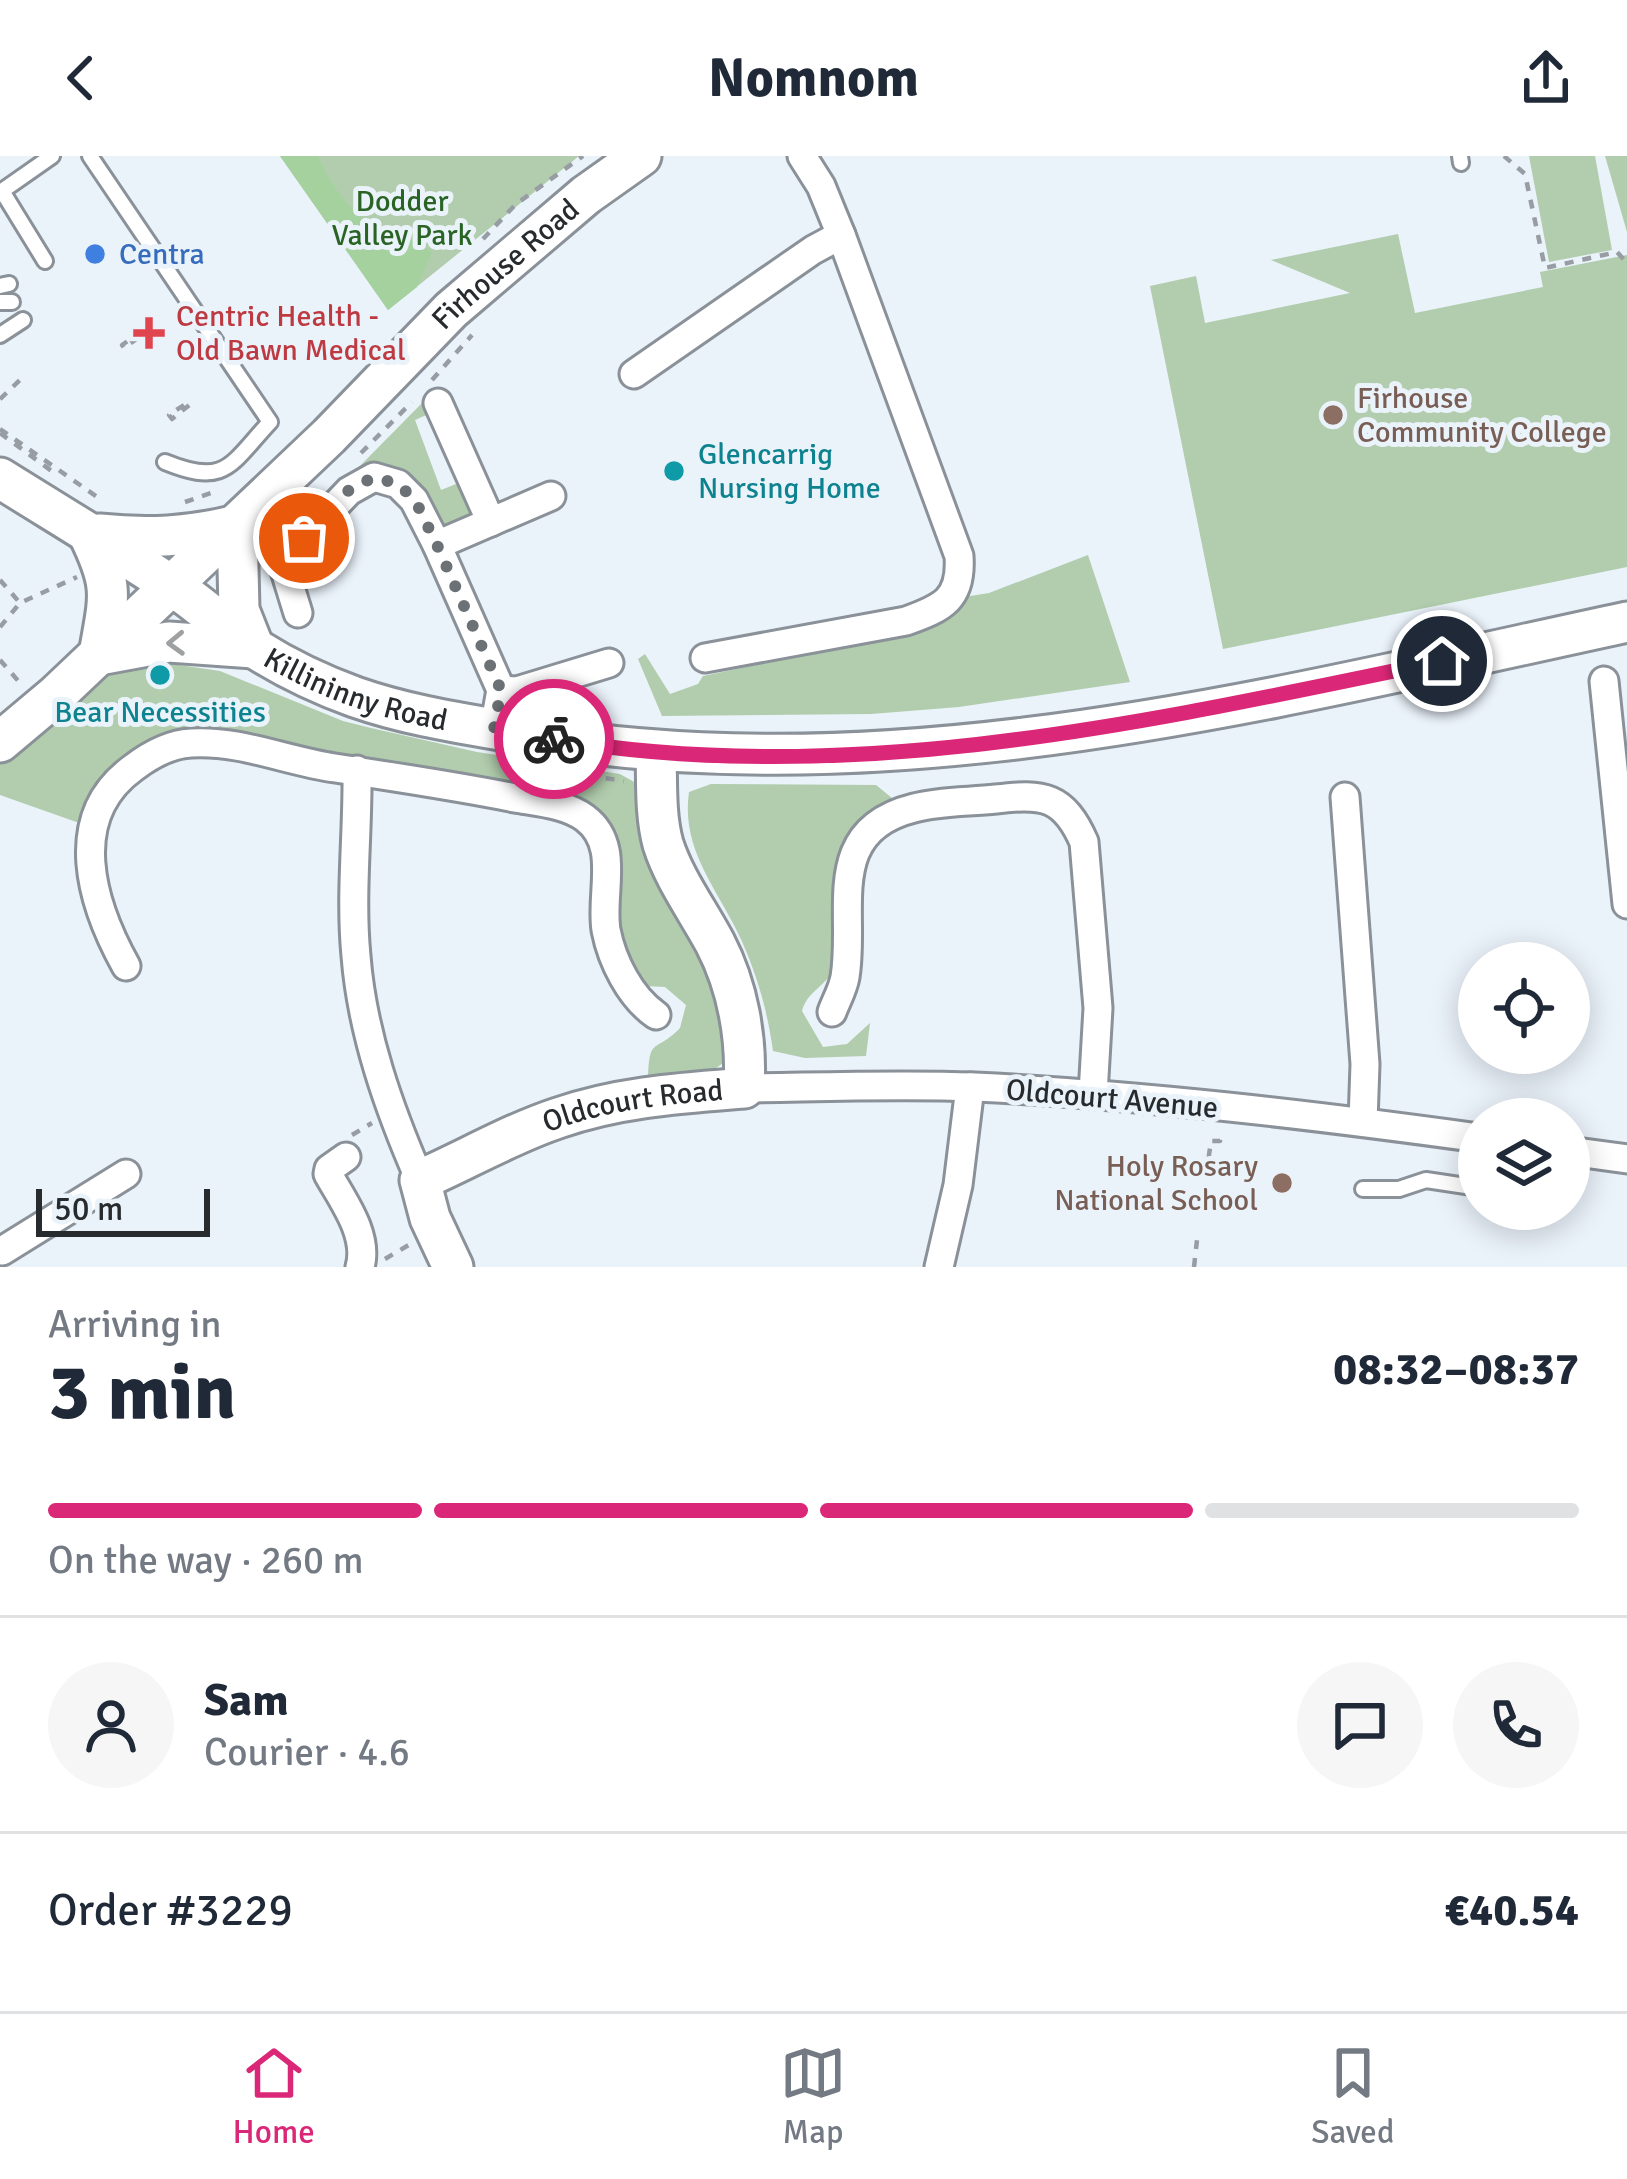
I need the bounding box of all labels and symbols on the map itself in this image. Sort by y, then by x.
park label: Dodder Valley Park [331,183,473,254]
street label: Firhouse Road [424,191,587,337]
place label: Centra [119,236,205,273]
marker: Centra [82,241,108,267]
place label: Centric Health - Old Bawn Medical [176,298,406,369]
marker: Centric Health - Old Bawn Medical [133,317,165,349]
place label: Firhouse Community College [1357,380,1607,451]
marker: Firhouse Community College [1320,402,1346,428]
place label: Glencarrig Nursing Home [698,436,881,507]
marker: Glencarrig Nursing Home [661,458,687,484]
pin [253,487,355,589]
pin [1391,610,1493,712]
one-way arrow [166,630,185,656]
street label: Killininny Road [257,639,451,739]
marker: Bear Necessities [147,662,173,688]
courier [494,679,614,799]
place label: Bear Necessities [54,694,266,731]
street label: Oldcourt Road [537,1071,724,1141]
street label: Oldcourt Avenue [1004,1071,1220,1127]
place label: Holy Rosary National School [1054,1148,1258,1219]
marker: Holy Rosary National School [1269,1170,1295,1196]
scale bar [36,1183,210,1236]

